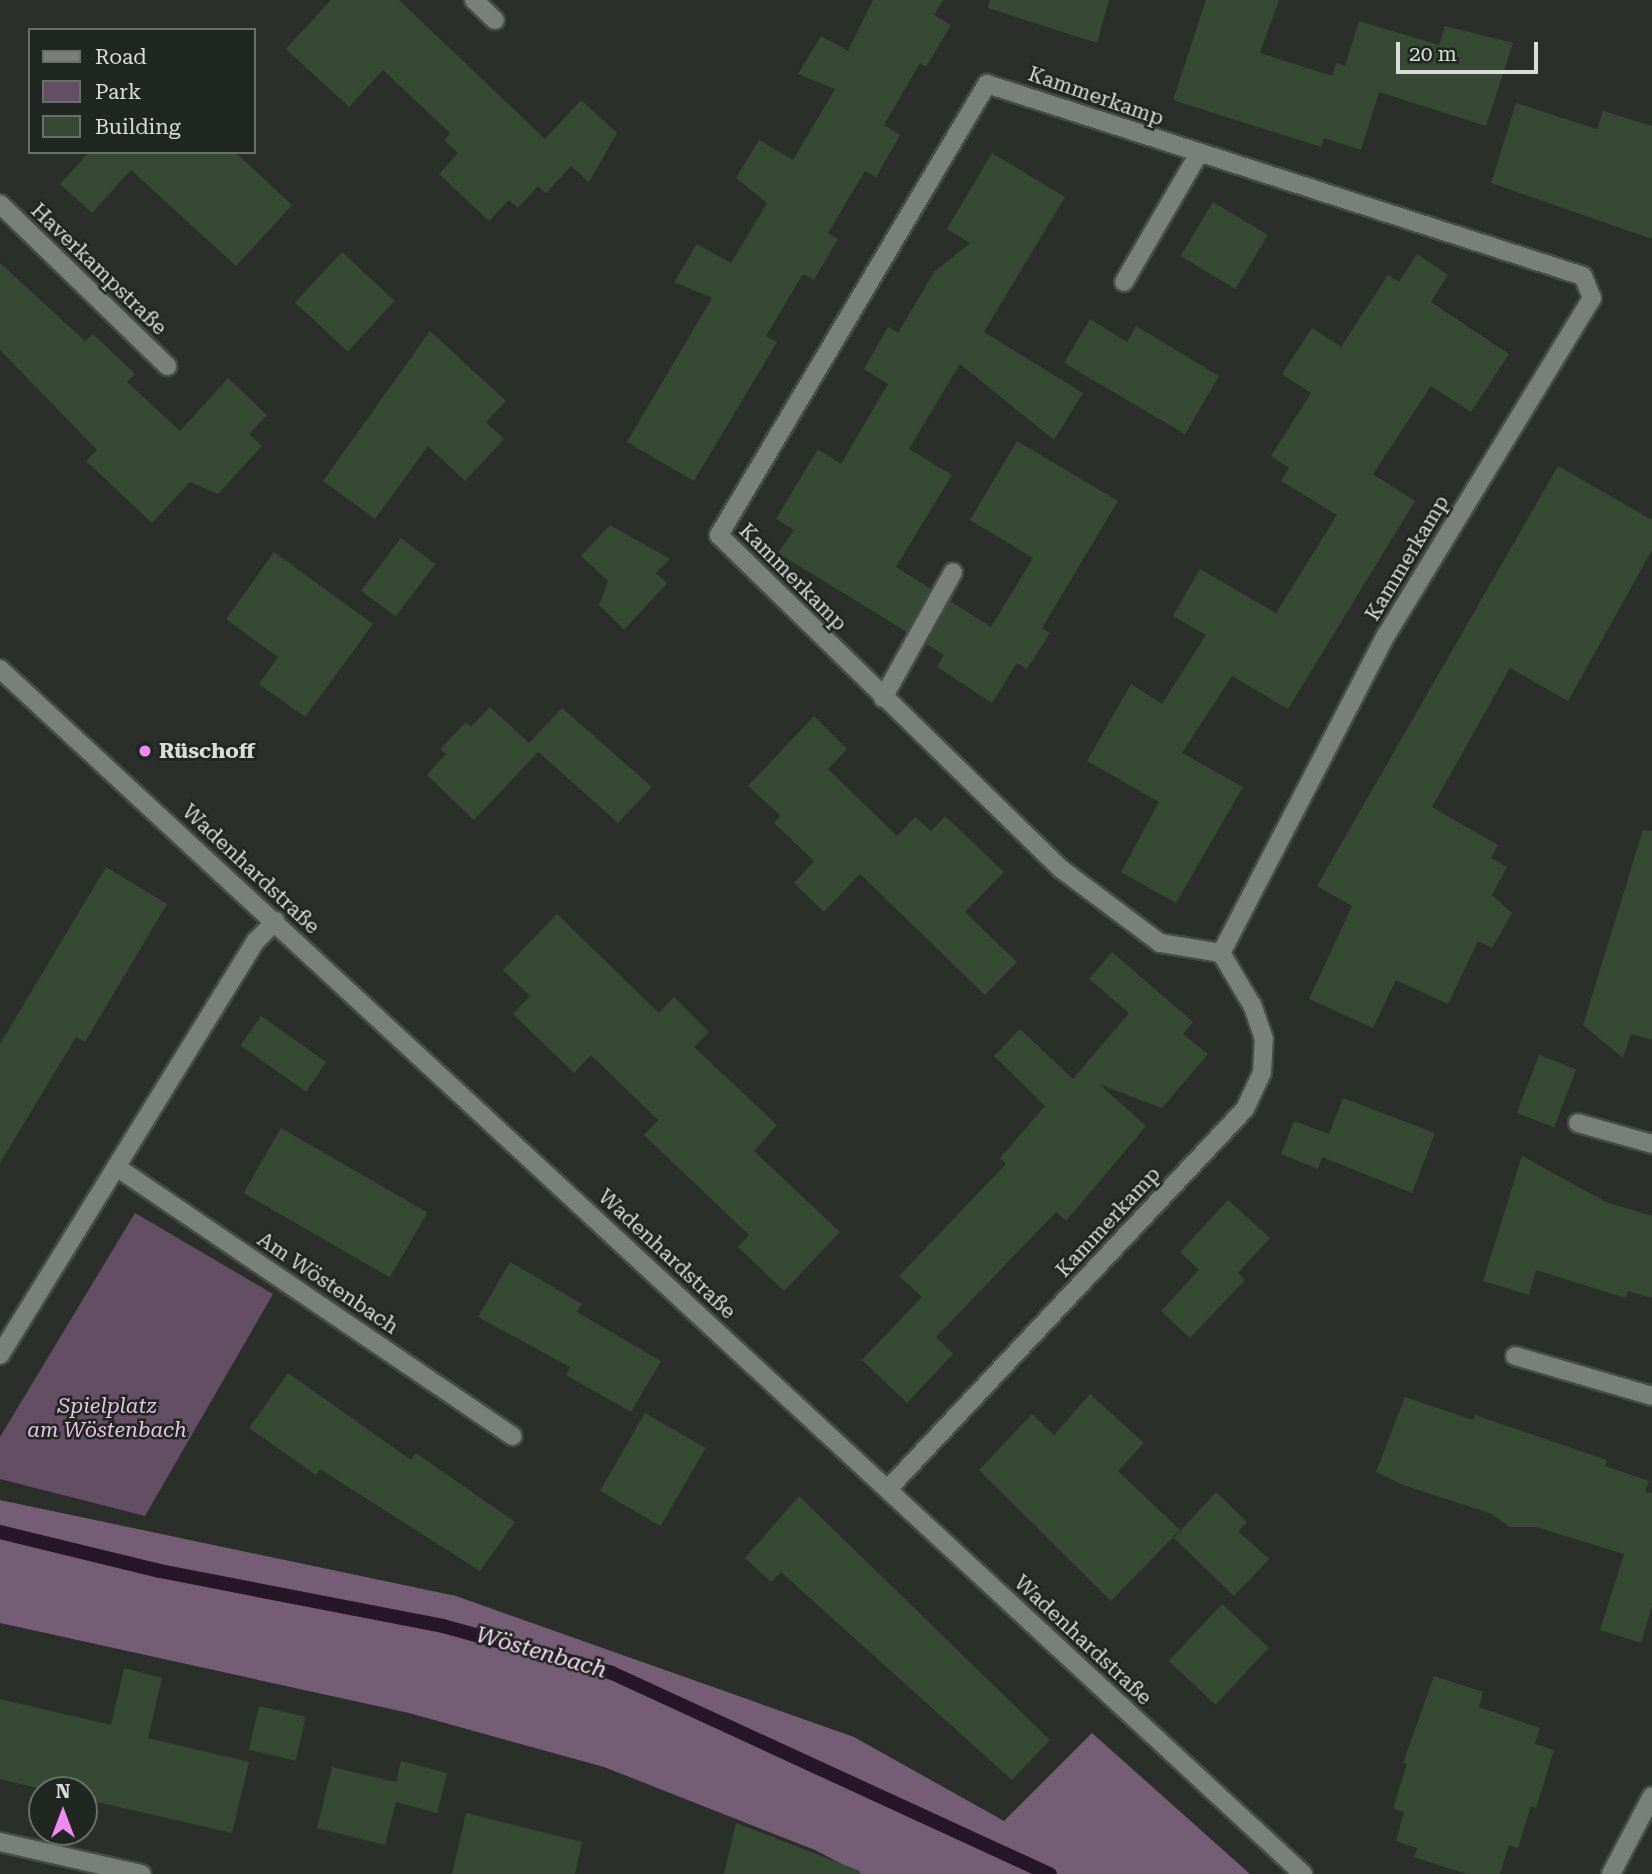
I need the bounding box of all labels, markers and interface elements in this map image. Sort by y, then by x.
legend [28,28,256,154]
scale bar [1400,28,1542,72]
text: 20 m [1409,42,1457,66]
text: Road [95,45,147,69]
street label: Kammerkamp [1025,61,1167,131]
text: Park [95,80,141,104]
text: Building [95,115,181,139]
street label: Haverkampstraße [26,198,172,340]
street label: Kammerkamp [1360,491,1454,625]
street label: Kammerkamp [734,518,852,636]
place label: Rüschoff [159,738,255,764]
marker: Rüschoff [137,743,153,759]
street label: Wadenhardstraße [177,799,325,939]
street label: Kammerkamp [1050,1162,1166,1282]
street label: Wadenhardstraße [593,1184,741,1324]
street label: Am Wöstenbach [253,1227,403,1339]
park label: Spielplatz am Wöstenbach [27,1393,187,1443]
street label: Wadenhardstraße [1009,1570,1157,1710]
water label: Wöstenbach [473,1621,609,1685]
north arrow [28,1776,98,1846]
text: N [56,1780,70,1803]

